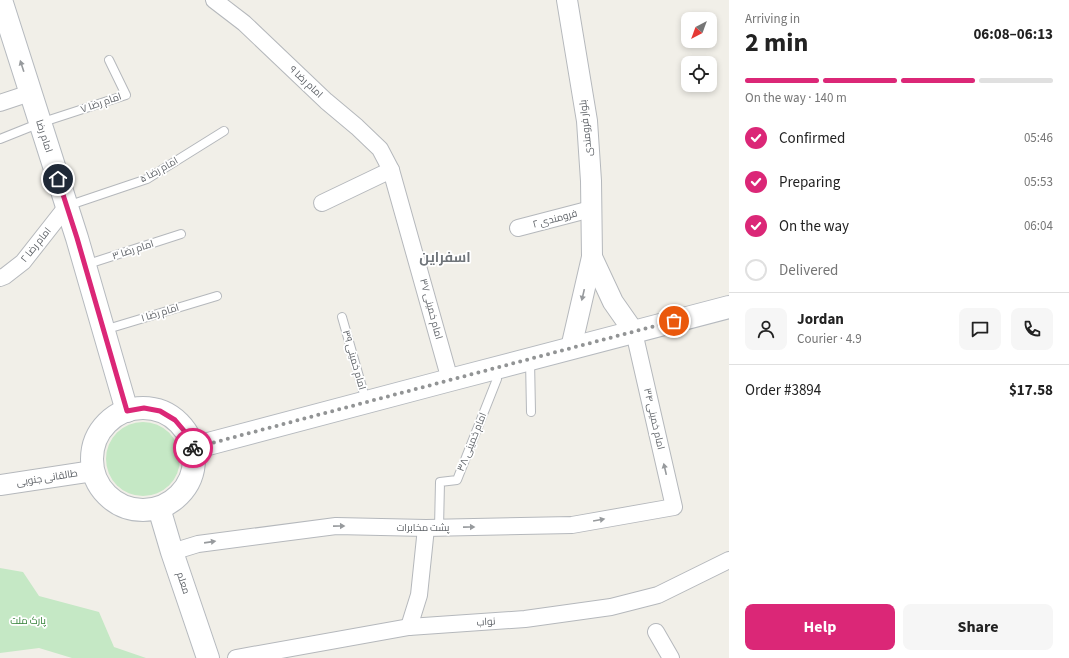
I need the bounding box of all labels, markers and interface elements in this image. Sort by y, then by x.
text: Arriving in [745,10,800,28]
north arrow [681,12,717,48]
map controls [681,12,717,92]
text: 2 min [745,24,808,61]
text: 06:08–06:13 [973,24,1053,45]
button: locate [681,56,717,92]
one-way arrow [18,59,24,71]
street label: امام رضا ۹ [286,63,326,101]
street label: امام رضا ۷ [79,89,123,117]
text: On the way · 140 m [745,89,847,107]
street label: بلوار فرومندی [576,99,596,157]
street label: امام رضا [32,118,56,154]
icon: check [745,127,767,149]
text: Confirmed [779,128,845,149]
text: 05:46 [1024,129,1053,147]
street label: امام رضا ۵ [137,154,181,186]
pin [41,162,75,196]
icon: home [47,168,69,190]
icon: check [745,171,767,193]
text: Preparing [779,172,840,193]
text: 05:53 [1024,173,1053,191]
street label: فرومندی ۲ [531,206,579,232]
icon: check [745,215,767,237]
text: On the way [779,216,849,237]
text: 06:04 [1024,217,1053,235]
street label: امام رضا ۲ [18,225,54,265]
street label: امام رضا ۳ [110,237,156,263]
district label: اسفراین [419,248,471,268]
text: Delivered [779,260,838,281]
street label: امام خمینی ۳۷ [416,277,446,341]
one-way arrow [580,289,586,302]
street label: امام رضا ۱ [139,301,181,325]
pin [657,304,691,338]
button: person [745,308,787,350]
button: chat [959,308,1001,350]
button: phone [1011,308,1053,350]
text: Jordan [797,309,844,330]
icon: bag [663,310,685,332]
street label: امام خمینی ۳۹ [339,329,369,391]
text: Courier · 4.9 [797,330,862,348]
text: Order #3894 [745,380,821,401]
text: $17.58 [1009,380,1053,401]
street label: امام خمینی ۳۴ [640,387,668,451]
street label: امام خمینی ۳۸ [454,410,490,474]
courier [173,428,213,468]
icon: bike [182,437,204,459]
one-way arrow [662,463,668,475]
street label: طالقانی جنوبی [15,466,79,490]
one-way arrow [592,517,605,523]
street label: پشت مخابرات [396,521,450,535]
one-way arrow [333,523,346,529]
one-way arrow [463,524,475,531]
one-way arrow [204,539,216,546]
street label: معلم [173,570,193,596]
button: Help [745,604,895,650]
button: Share [903,604,1053,650]
park label: پارک ملت [10,614,46,628]
street label: نواب [476,614,496,630]

